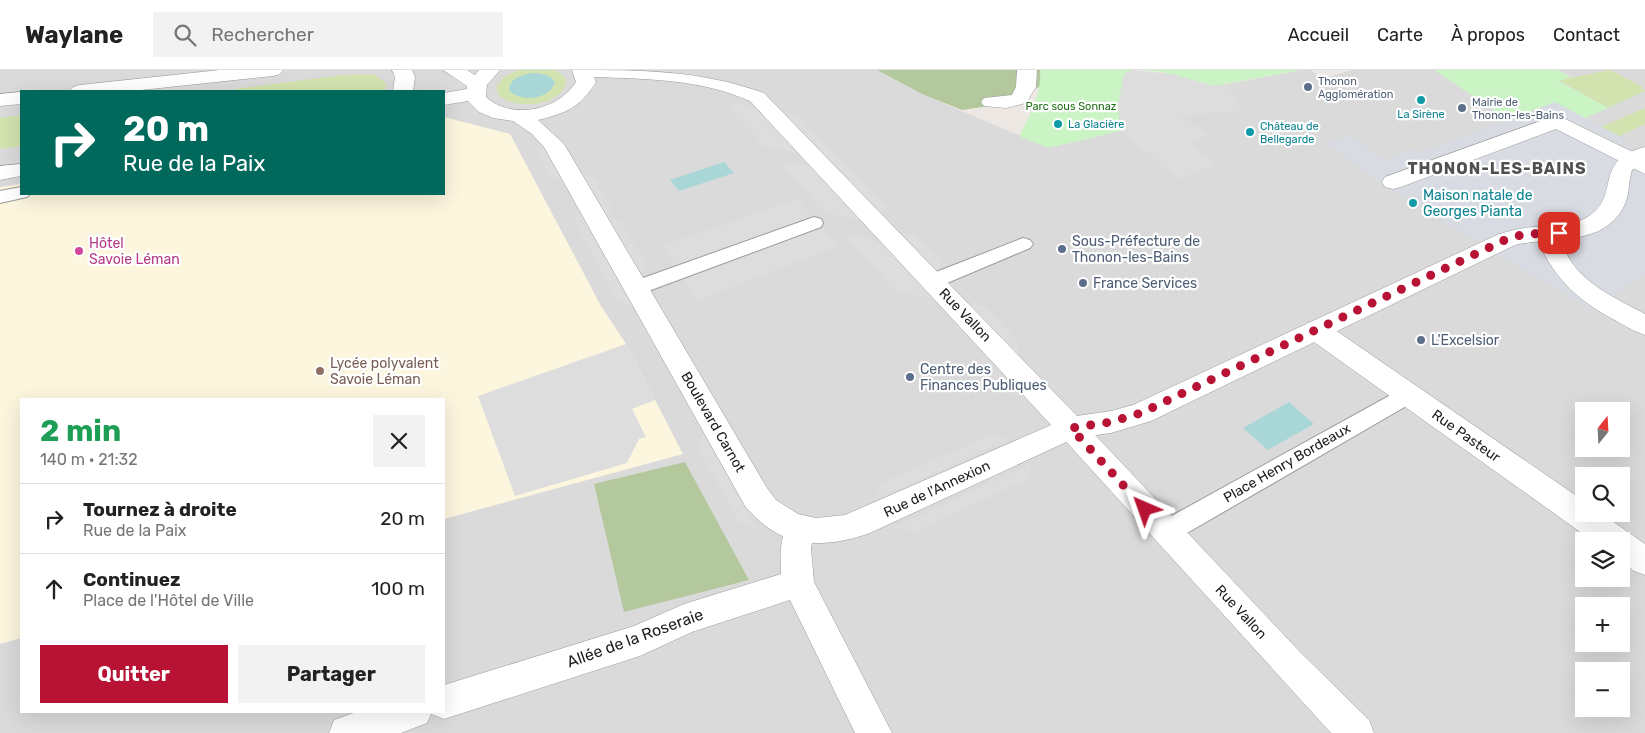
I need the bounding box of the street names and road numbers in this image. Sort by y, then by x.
street label: Rue Vallon [935,285,995,345]
street label: Boulevard Carnot [677,369,749,476]
street label: Rue Pasteur [1429,406,1504,466]
street label: Place Henry Bordeaux [1220,419,1354,506]
street label: Rue de l'Annexion [881,457,993,521]
street label: Rue Vallon [1212,581,1270,643]
street label: Allée de la Roseraie [564,604,706,671]

